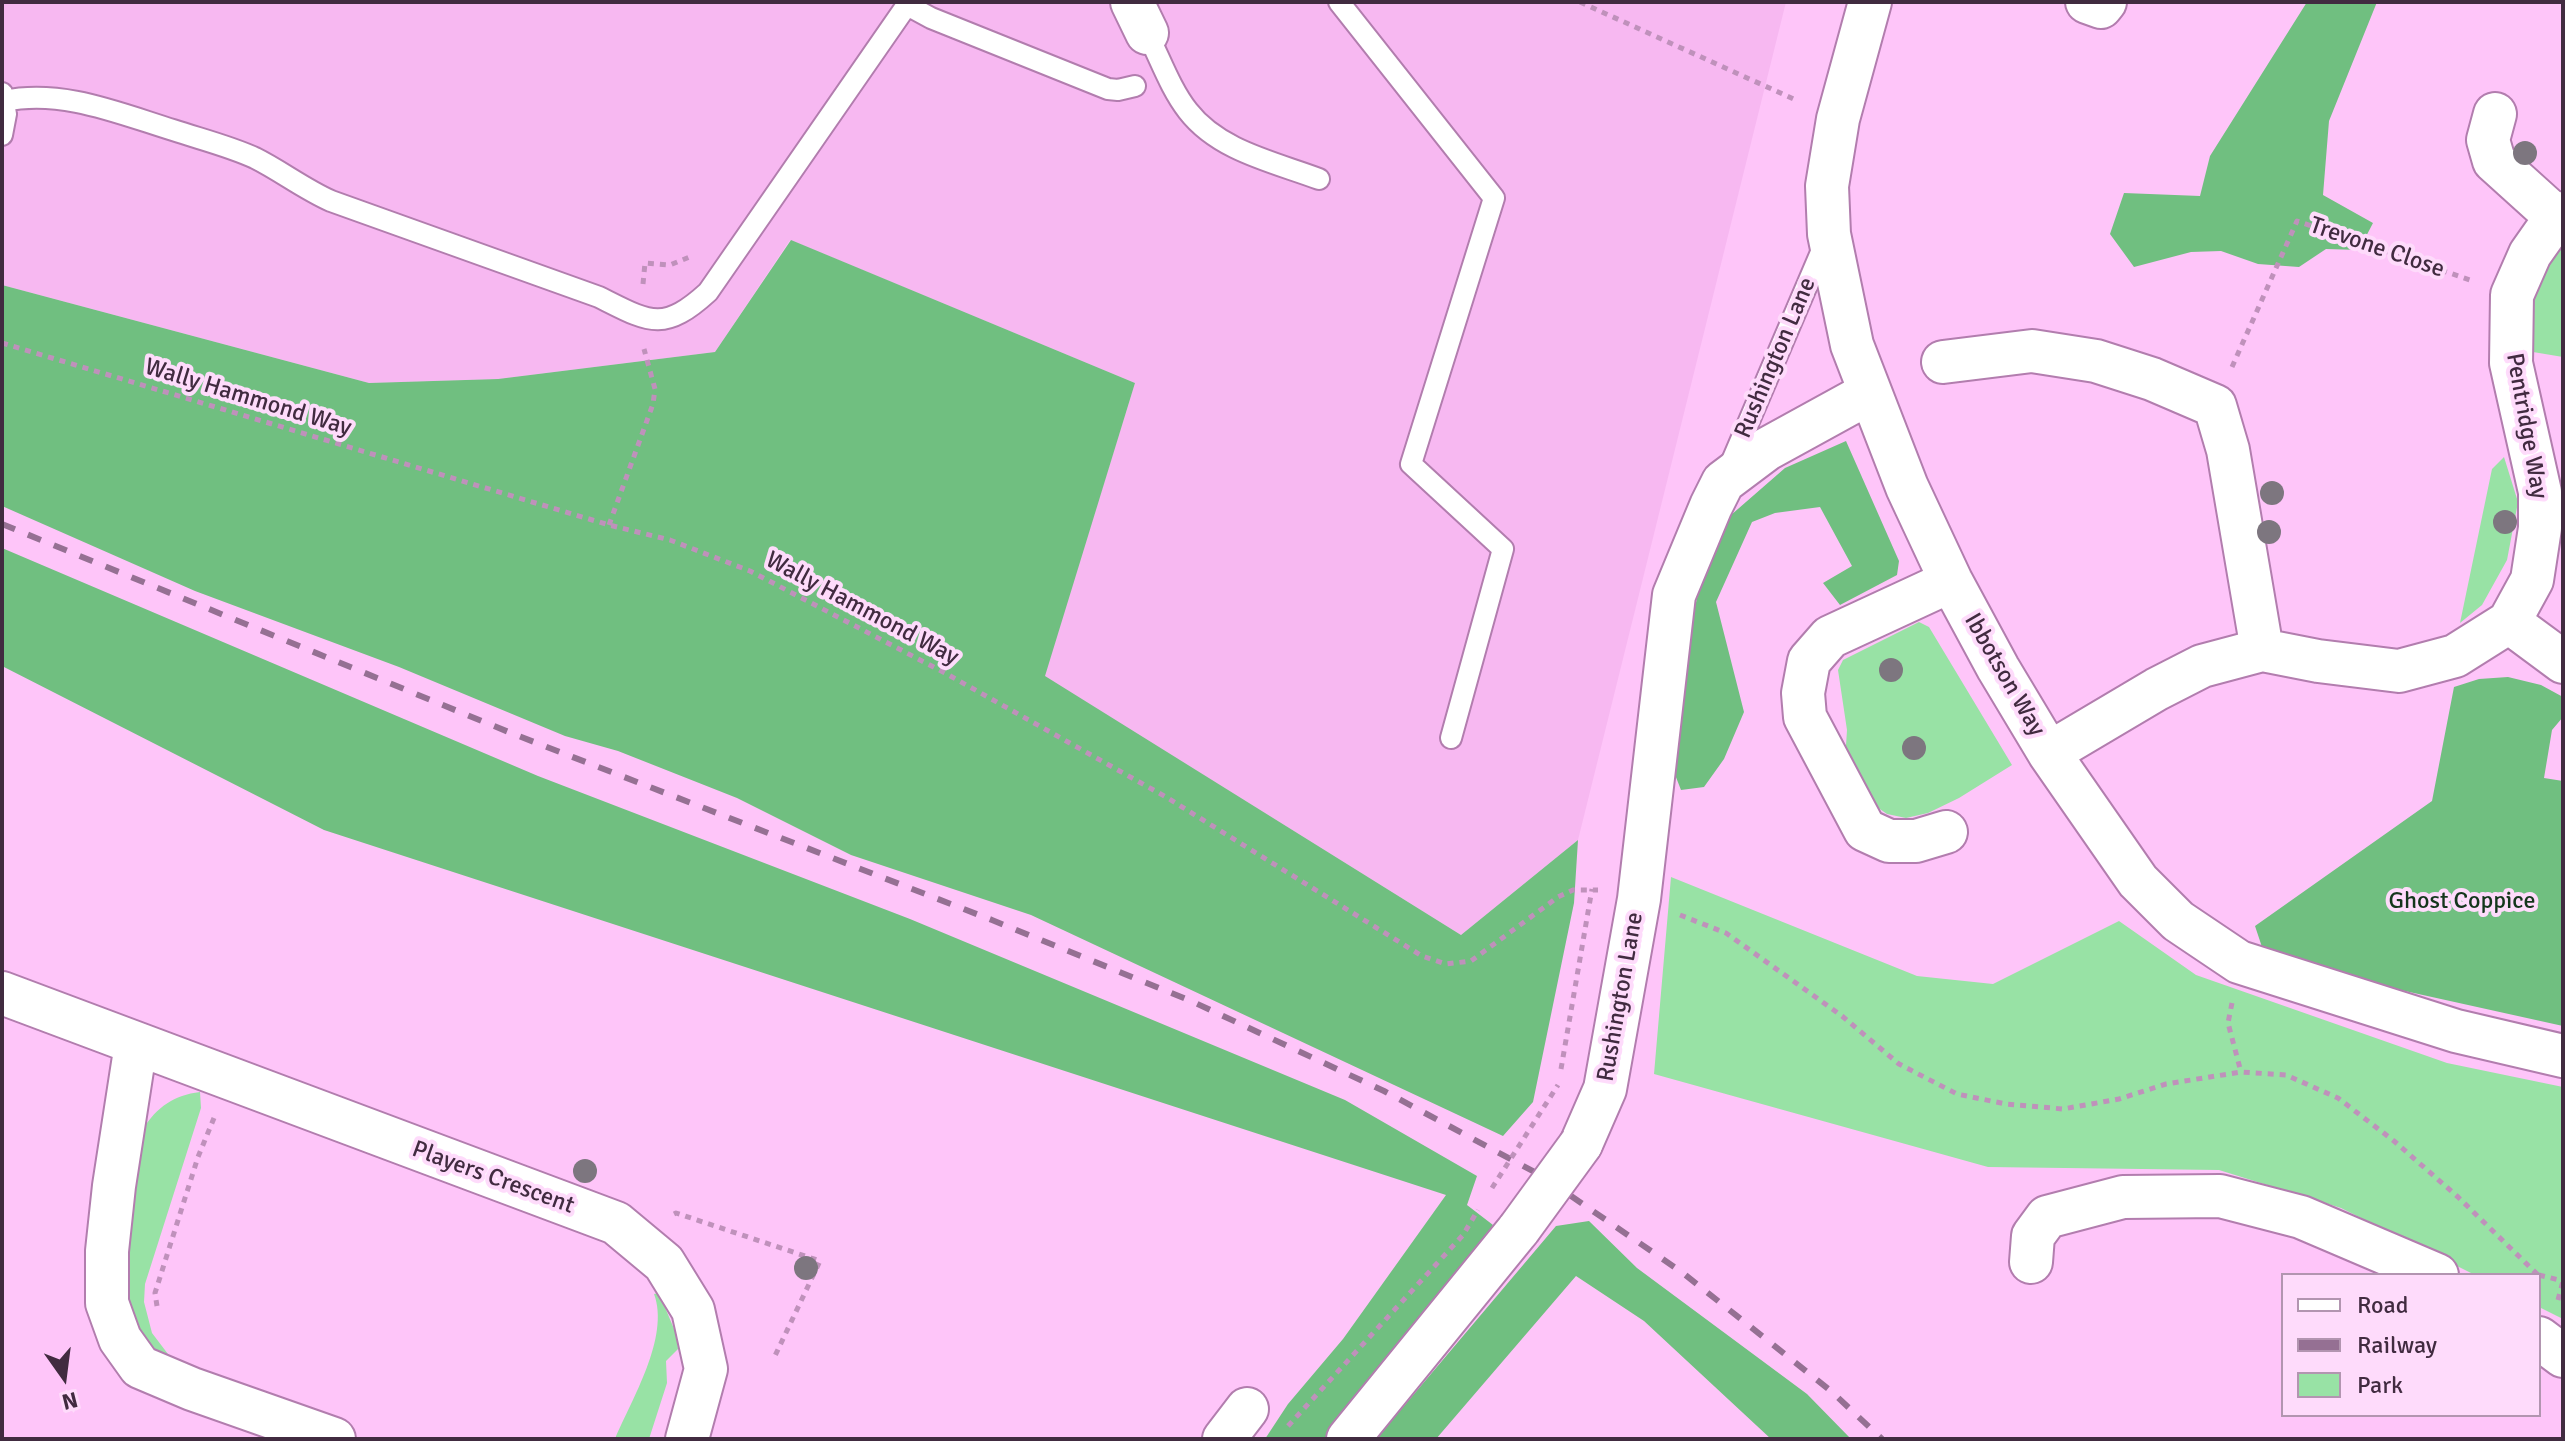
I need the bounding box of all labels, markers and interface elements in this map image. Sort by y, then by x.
street label: Trevone Close [2306,212,2448,284]
street label: Rushington Lane [1729,273,1823,443]
street label: Pentridge Way [2499,351,2553,501]
street label: Wally Hammond Way [141,353,355,443]
street label: Wally Hammond Way [761,546,963,672]
street label: Ibbotson Way [1957,608,2051,742]
park label: Ghost Coppice [2388,888,2536,916]
street label: Rushington Lane [1592,910,1650,1084]
street label: Players Crescent [408,1135,578,1221]
legend [2281,1273,2541,1417]
text: Road [2357,1290,2408,1320]
text: Railway [2357,1330,2437,1360]
north arrow [24,1337,104,1417]
text: Park [2357,1370,2403,1400]
text: N [59,1386,81,1416]

